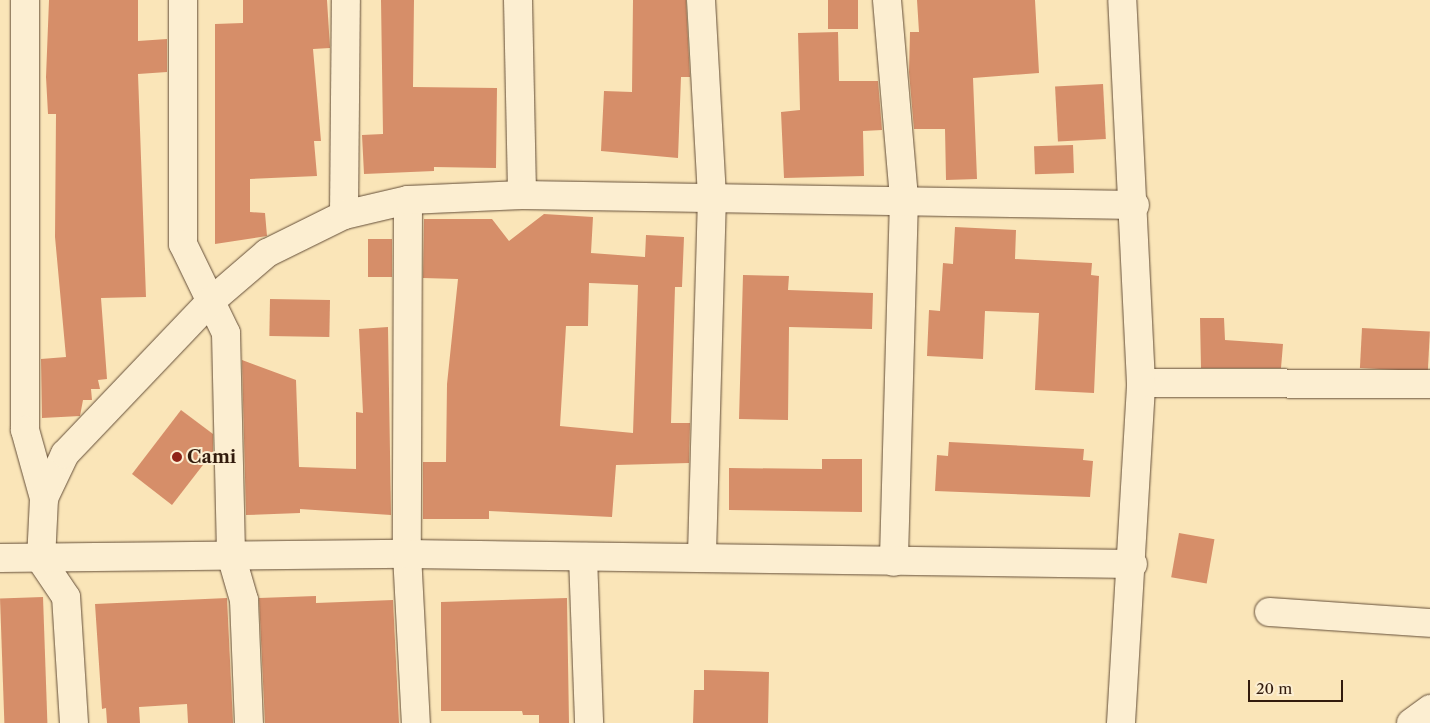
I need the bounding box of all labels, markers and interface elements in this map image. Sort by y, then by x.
place label: Cami [187,446,236,468]
marker: Cami [171,451,183,463]
scale bar [1250,670,1345,702]
text: 20 m [1256,679,1292,698]

